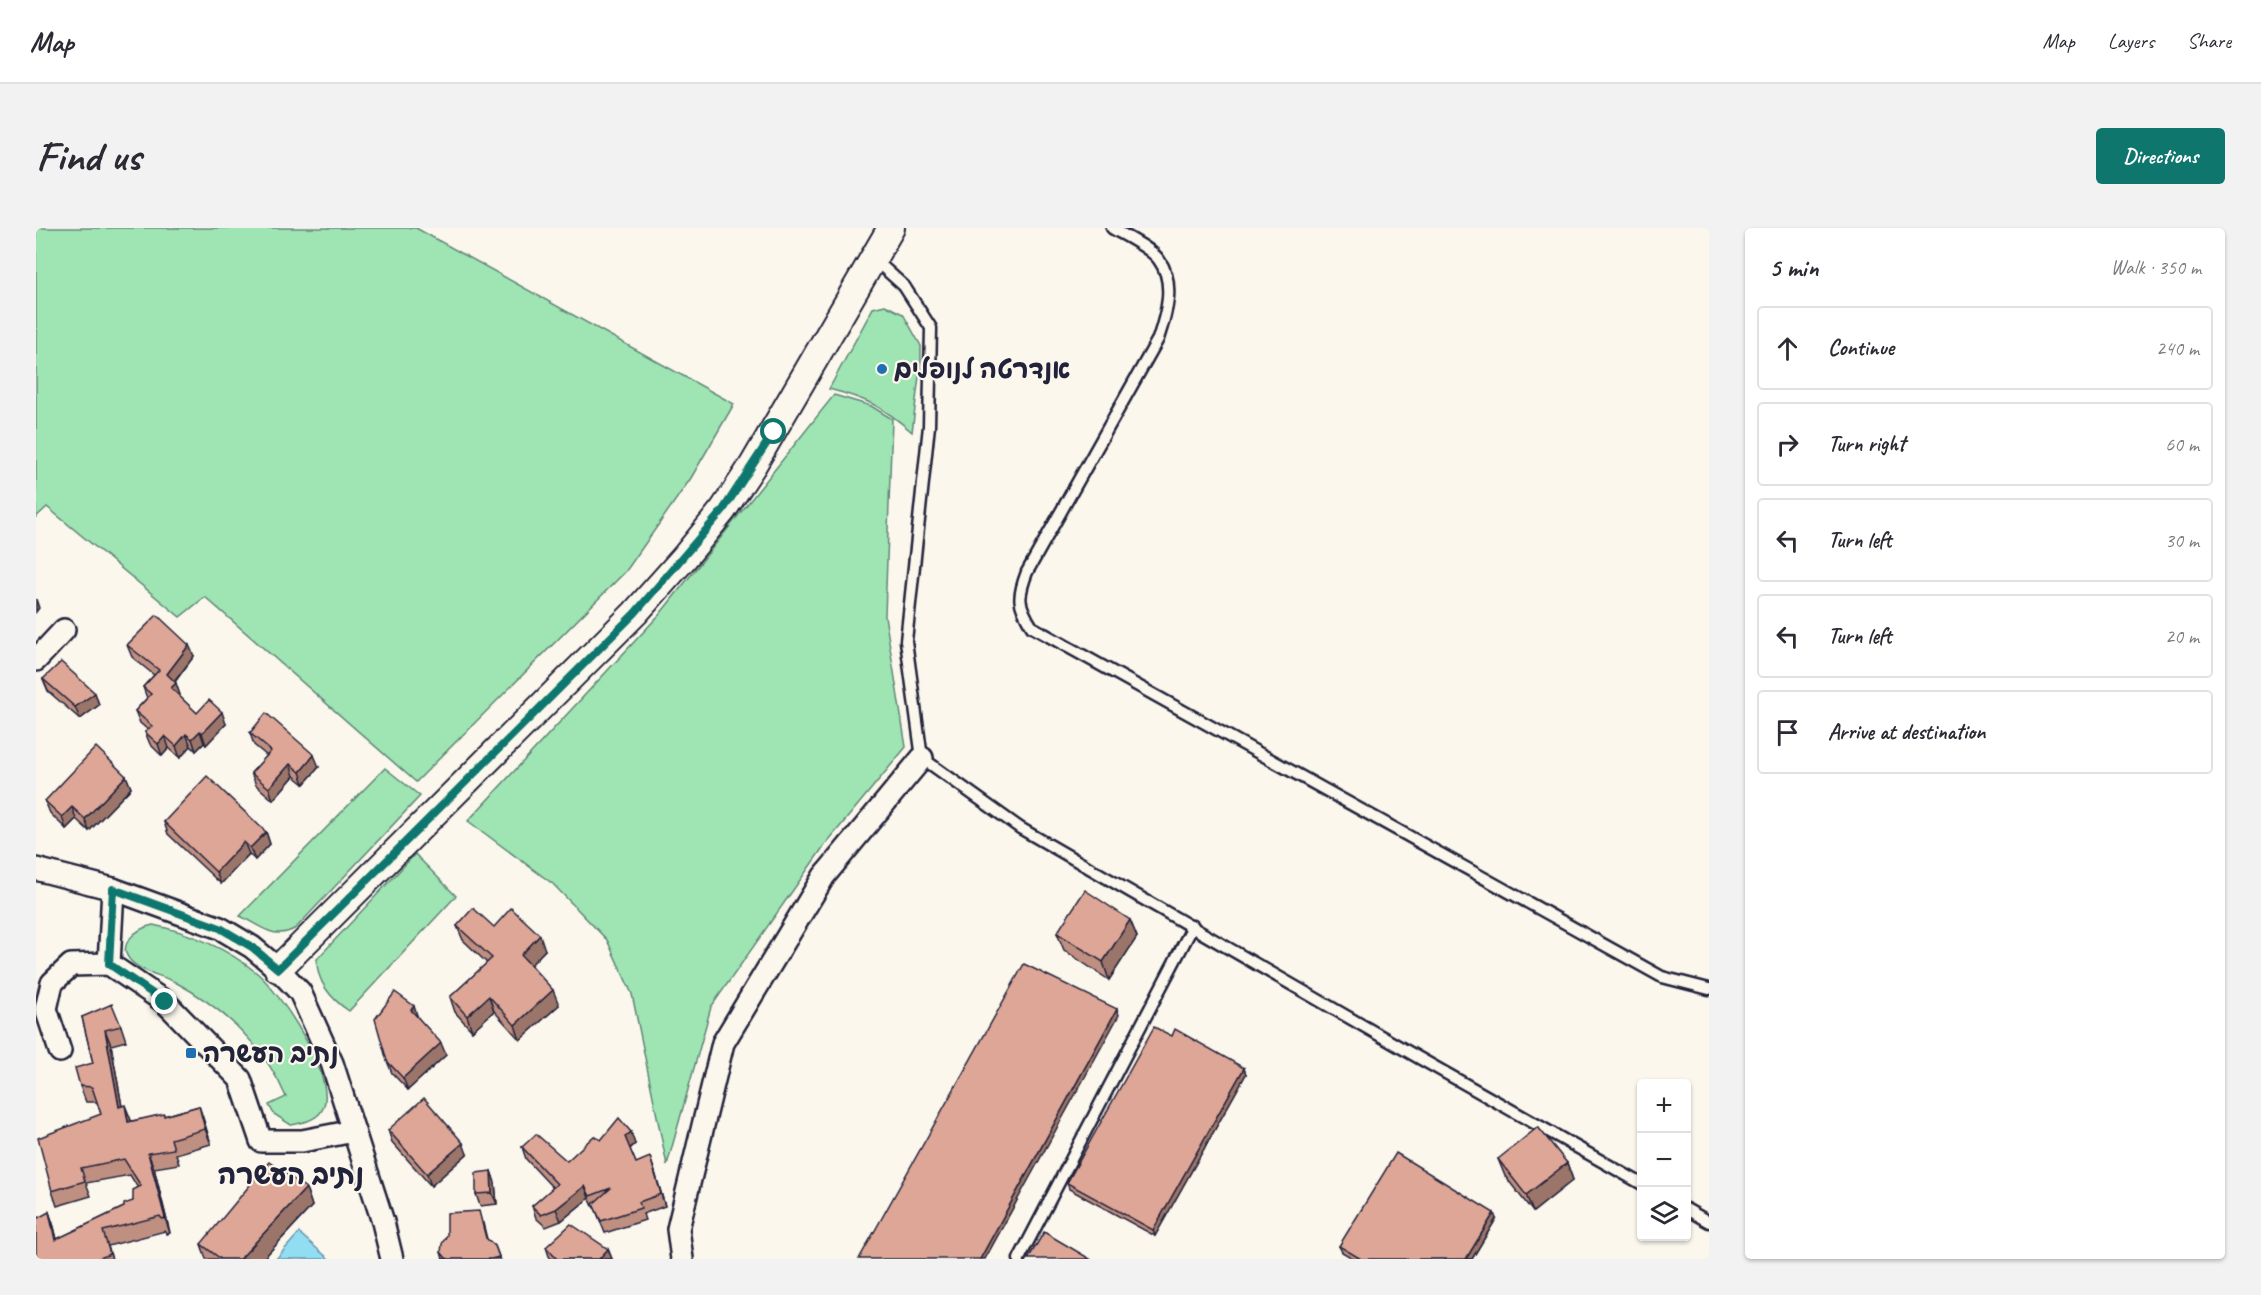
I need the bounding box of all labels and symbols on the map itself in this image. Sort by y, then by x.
place label: אנדרטה לנופלים [894,353,1070,386]
marker: אנדרטה לנופלים [875,362,889,376]
route start [760,418,786,444]
route end [151,988,177,1014]
place label: נתיב העשרה [203,1037,339,1070]
marker: נתיב העשרה [184,1046,198,1060]
district label: נתיב העשרה [218,1157,364,1192]

